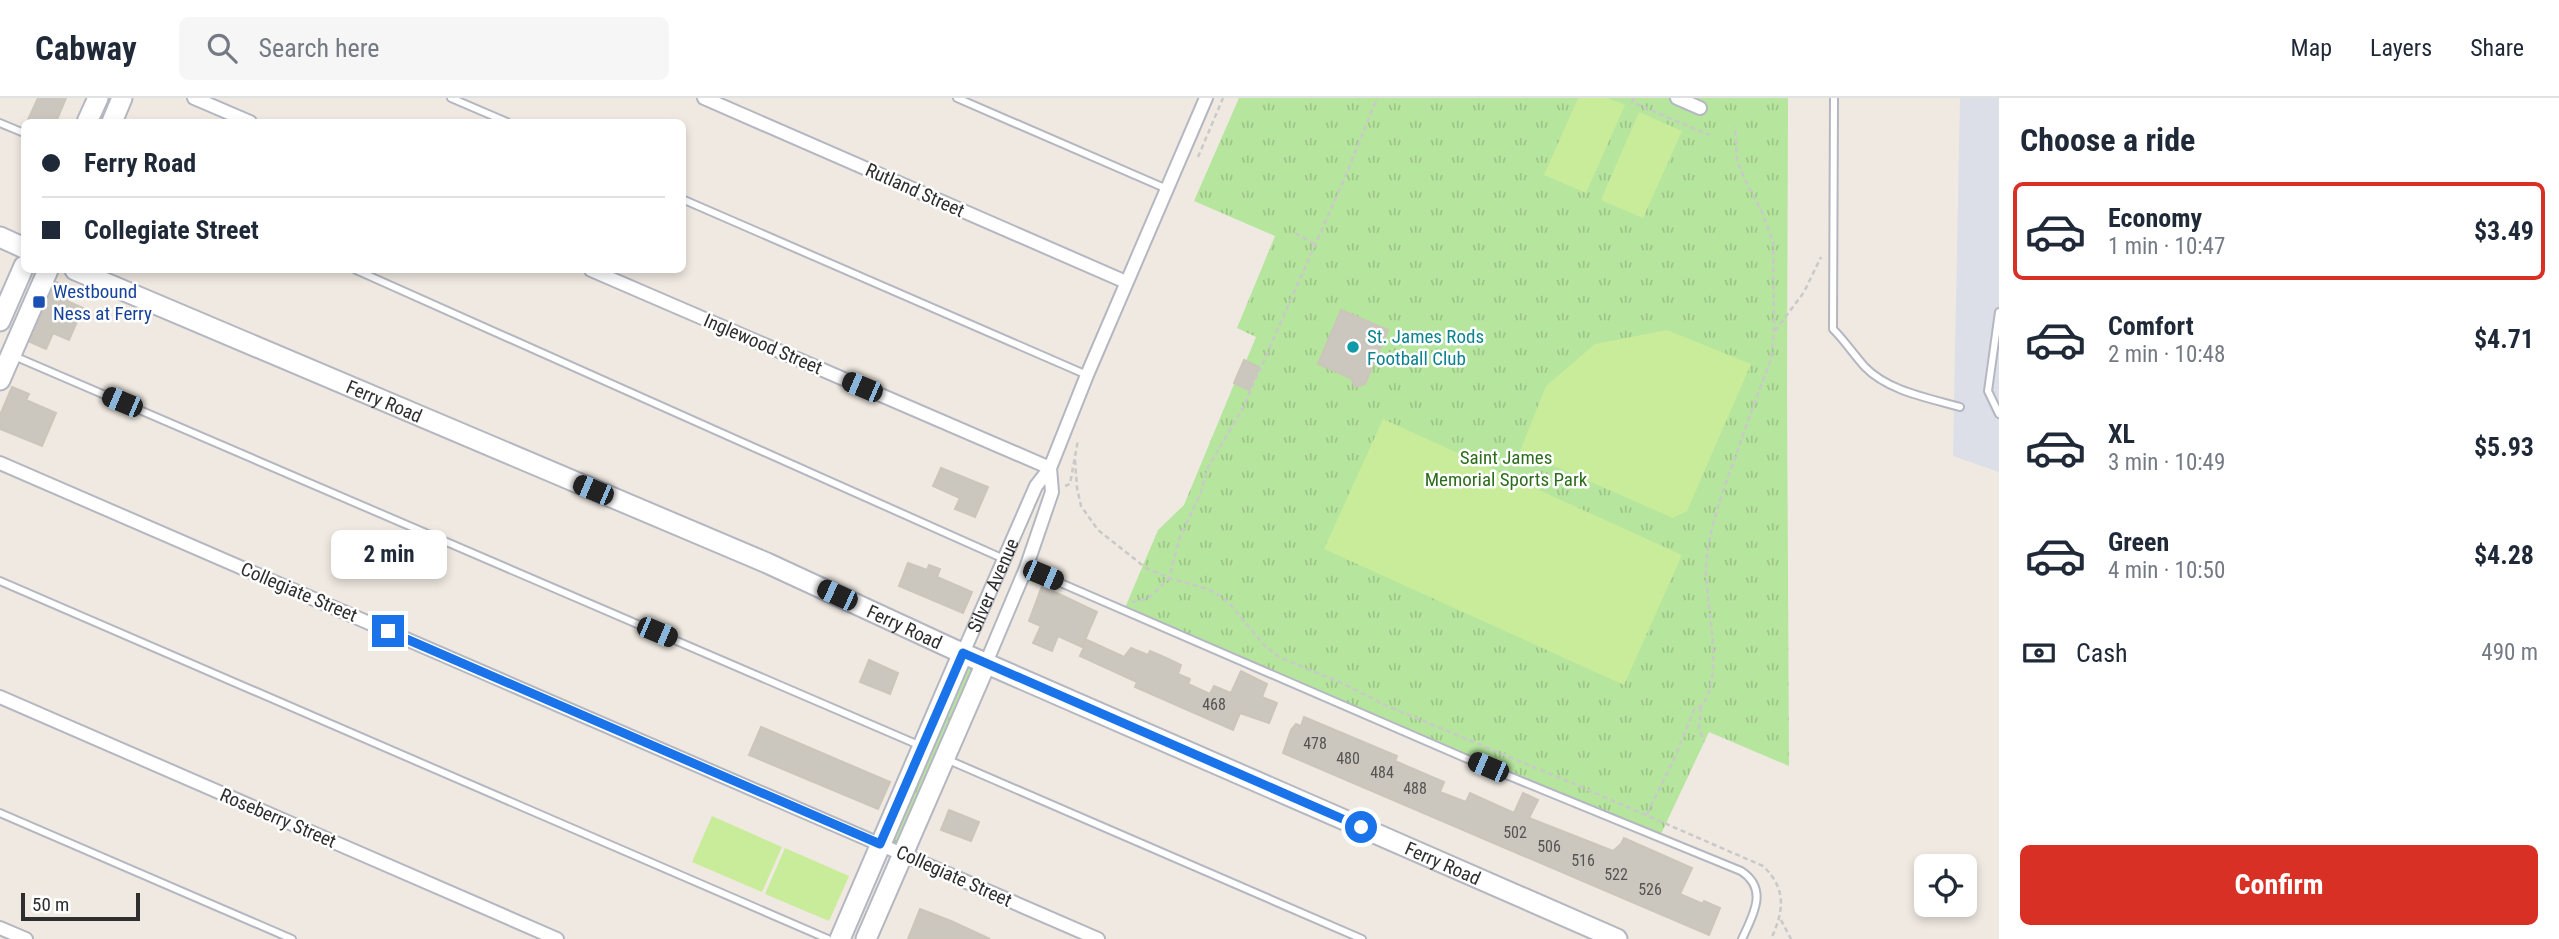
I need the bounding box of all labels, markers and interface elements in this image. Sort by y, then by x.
search box [179,17,669,80]
text: Cabway [35,29,137,68]
icon: search [203,29,241,67]
text: Search here [259,33,380,63]
text: Map [2291,34,2332,62]
text: Layers [2370,34,2432,62]
text: Share [2470,34,2524,62]
text: Choose a ride [2020,121,2195,159]
text: Ferry Road [84,148,196,178]
street label: Rutland Street [862,158,968,222]
icon: car [2024,200,2087,263]
text: Economy [2108,203,2202,233]
text: Collegiate Street [84,215,259,245]
text: $3.49 [2474,216,2534,246]
text: 1 min · 10:47 [2108,233,2225,260]
place label: Westbound Ness at Ferry [53,280,152,325]
marker: Westbound Ness at Ferry [31,294,47,310]
icon: car [2024,308,2087,371]
street label: Inglewood Street [700,309,826,379]
text: Comfort [2108,311,2194,341]
text: $4.71 [2474,324,2534,354]
place label: St. James Rods Football Club [1367,325,1484,370]
marker: St. James Rods Football Club [1345,339,1361,355]
text: 2 min · 10:48 [2108,341,2225,368]
car [839,369,886,405]
street label: Ferry Road [343,375,426,427]
car [99,384,146,420]
icon: car [2024,416,2087,479]
text: XL [2108,419,2135,449]
text: $5.93 [2474,432,2534,462]
park label: Saint James Memorial Sports Park [1425,446,1588,491]
text: 3 min · 10:49 [2108,449,2225,476]
car [570,472,617,508]
icon: car [2024,524,2087,587]
text: Green [2108,527,2169,557]
callout: 2 min [330,530,446,578]
street label: Silver Avenue [962,534,1023,636]
text: $4.28 [2474,540,2534,570]
text: 2 min [363,541,415,568]
street label: Collegiate Street [237,557,361,627]
car [1020,557,1067,593]
text: 4 min · 10:50 [2108,557,2225,584]
car [814,577,861,613]
street label: Ferry Road [863,599,946,654]
car [634,614,681,650]
route end [372,615,404,647]
icon: cash [2020,634,2058,672]
text: Cash [2076,638,2128,668]
text: 490 m [2481,639,2538,666]
house number: 468 [1202,695,1226,714]
house number: 478 [1303,734,1327,753]
house number: 480 [1336,749,1360,768]
car [1465,749,1512,785]
house number: 484 [1370,763,1394,782]
house number: 488 [1403,779,1427,798]
street label: Roseberry Street [216,783,340,853]
route start [1345,811,1377,843]
house number: 502 [1503,823,1527,842]
street label: Ferry Road [1402,836,1484,890]
house number: 506 [1537,837,1561,856]
street label: Collegiate Street [893,840,1015,912]
button: Confirm [2020,845,2538,925]
house number: 516 [1571,851,1595,870]
map controls [1914,854,1977,917]
button: locate [1914,854,1977,917]
house number: 522 [1604,865,1628,884]
house number: 526 [1638,880,1662,899]
scale bar [21,890,140,922]
text: 50 m [32,893,69,916]

